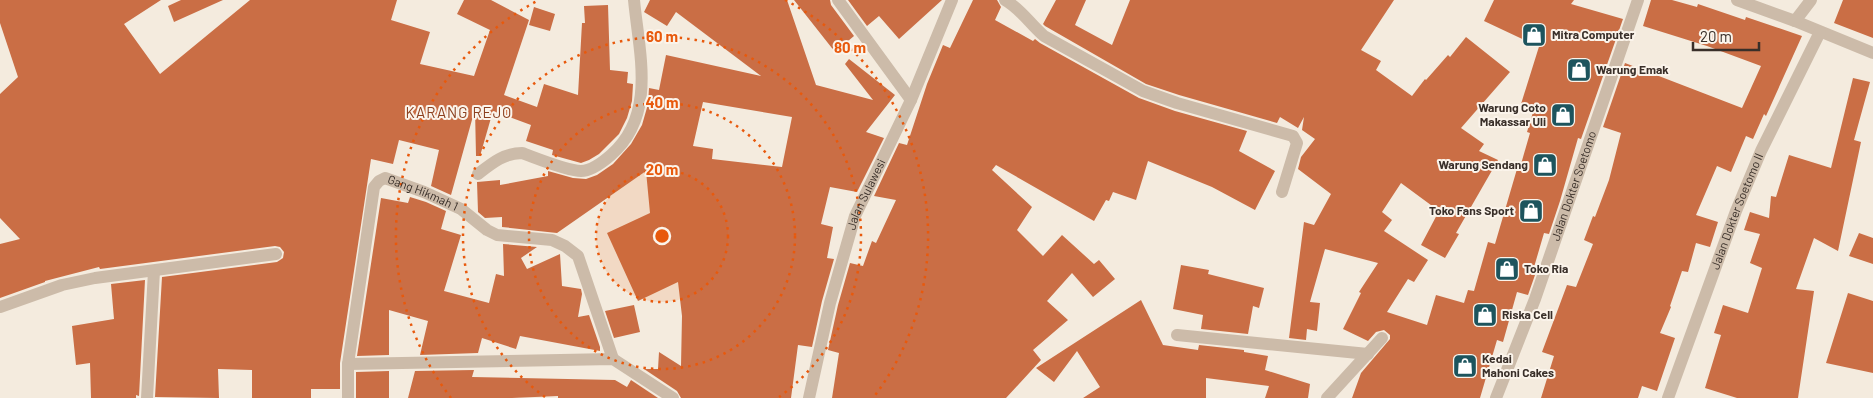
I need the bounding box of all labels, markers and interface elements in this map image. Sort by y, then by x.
scale bar [1693,20,1759,52]
shop icon: Mitra Computer [1521,22,1547,48]
text: 60 m [646,27,678,45]
place label: Mitra Computer [1552,27,1635,41]
text: 20 m [1700,27,1732,45]
text: 80 m [834,38,866,56]
shop icon: Warung Emak [1566,57,1592,83]
place label: Warung Emak [1596,62,1669,76]
text: 40 m [645,93,679,111]
place label: Warung Coto Makassar Uli [1478,100,1546,128]
shop icon: Warung Coto Makassar Uli [1550,102,1576,128]
district label: KARANG REJO [406,103,512,121]
street label: Jalan Dokter Soetomo [1548,129,1598,242]
street label: Jalan Dokter Soetomo II [1707,151,1765,271]
shop icon: Warung Sendang [1532,152,1558,178]
street label: Jalan Sulawesi [843,156,888,231]
place label: Warung Sendang [1439,157,1528,171]
text: 20 m [646,160,678,178]
street label: Gang Hikmah 1 [386,172,461,213]
shop icon: Toko Fans Sport [1518,198,1544,224]
place label: Toko Fans Sport [1429,203,1514,217]
centre of rings [653,227,671,245]
shop icon: Toko Ria [1494,256,1520,282]
place label: Toko Ria [1524,261,1568,275]
shop icon: Riska Cell [1472,302,1498,328]
place label: Riska Cell [1502,307,1553,321]
place label: Kedai Mahoni Cakes [1482,351,1554,379]
shop icon: Kedai Mahoni Cakes [1452,353,1478,379]

